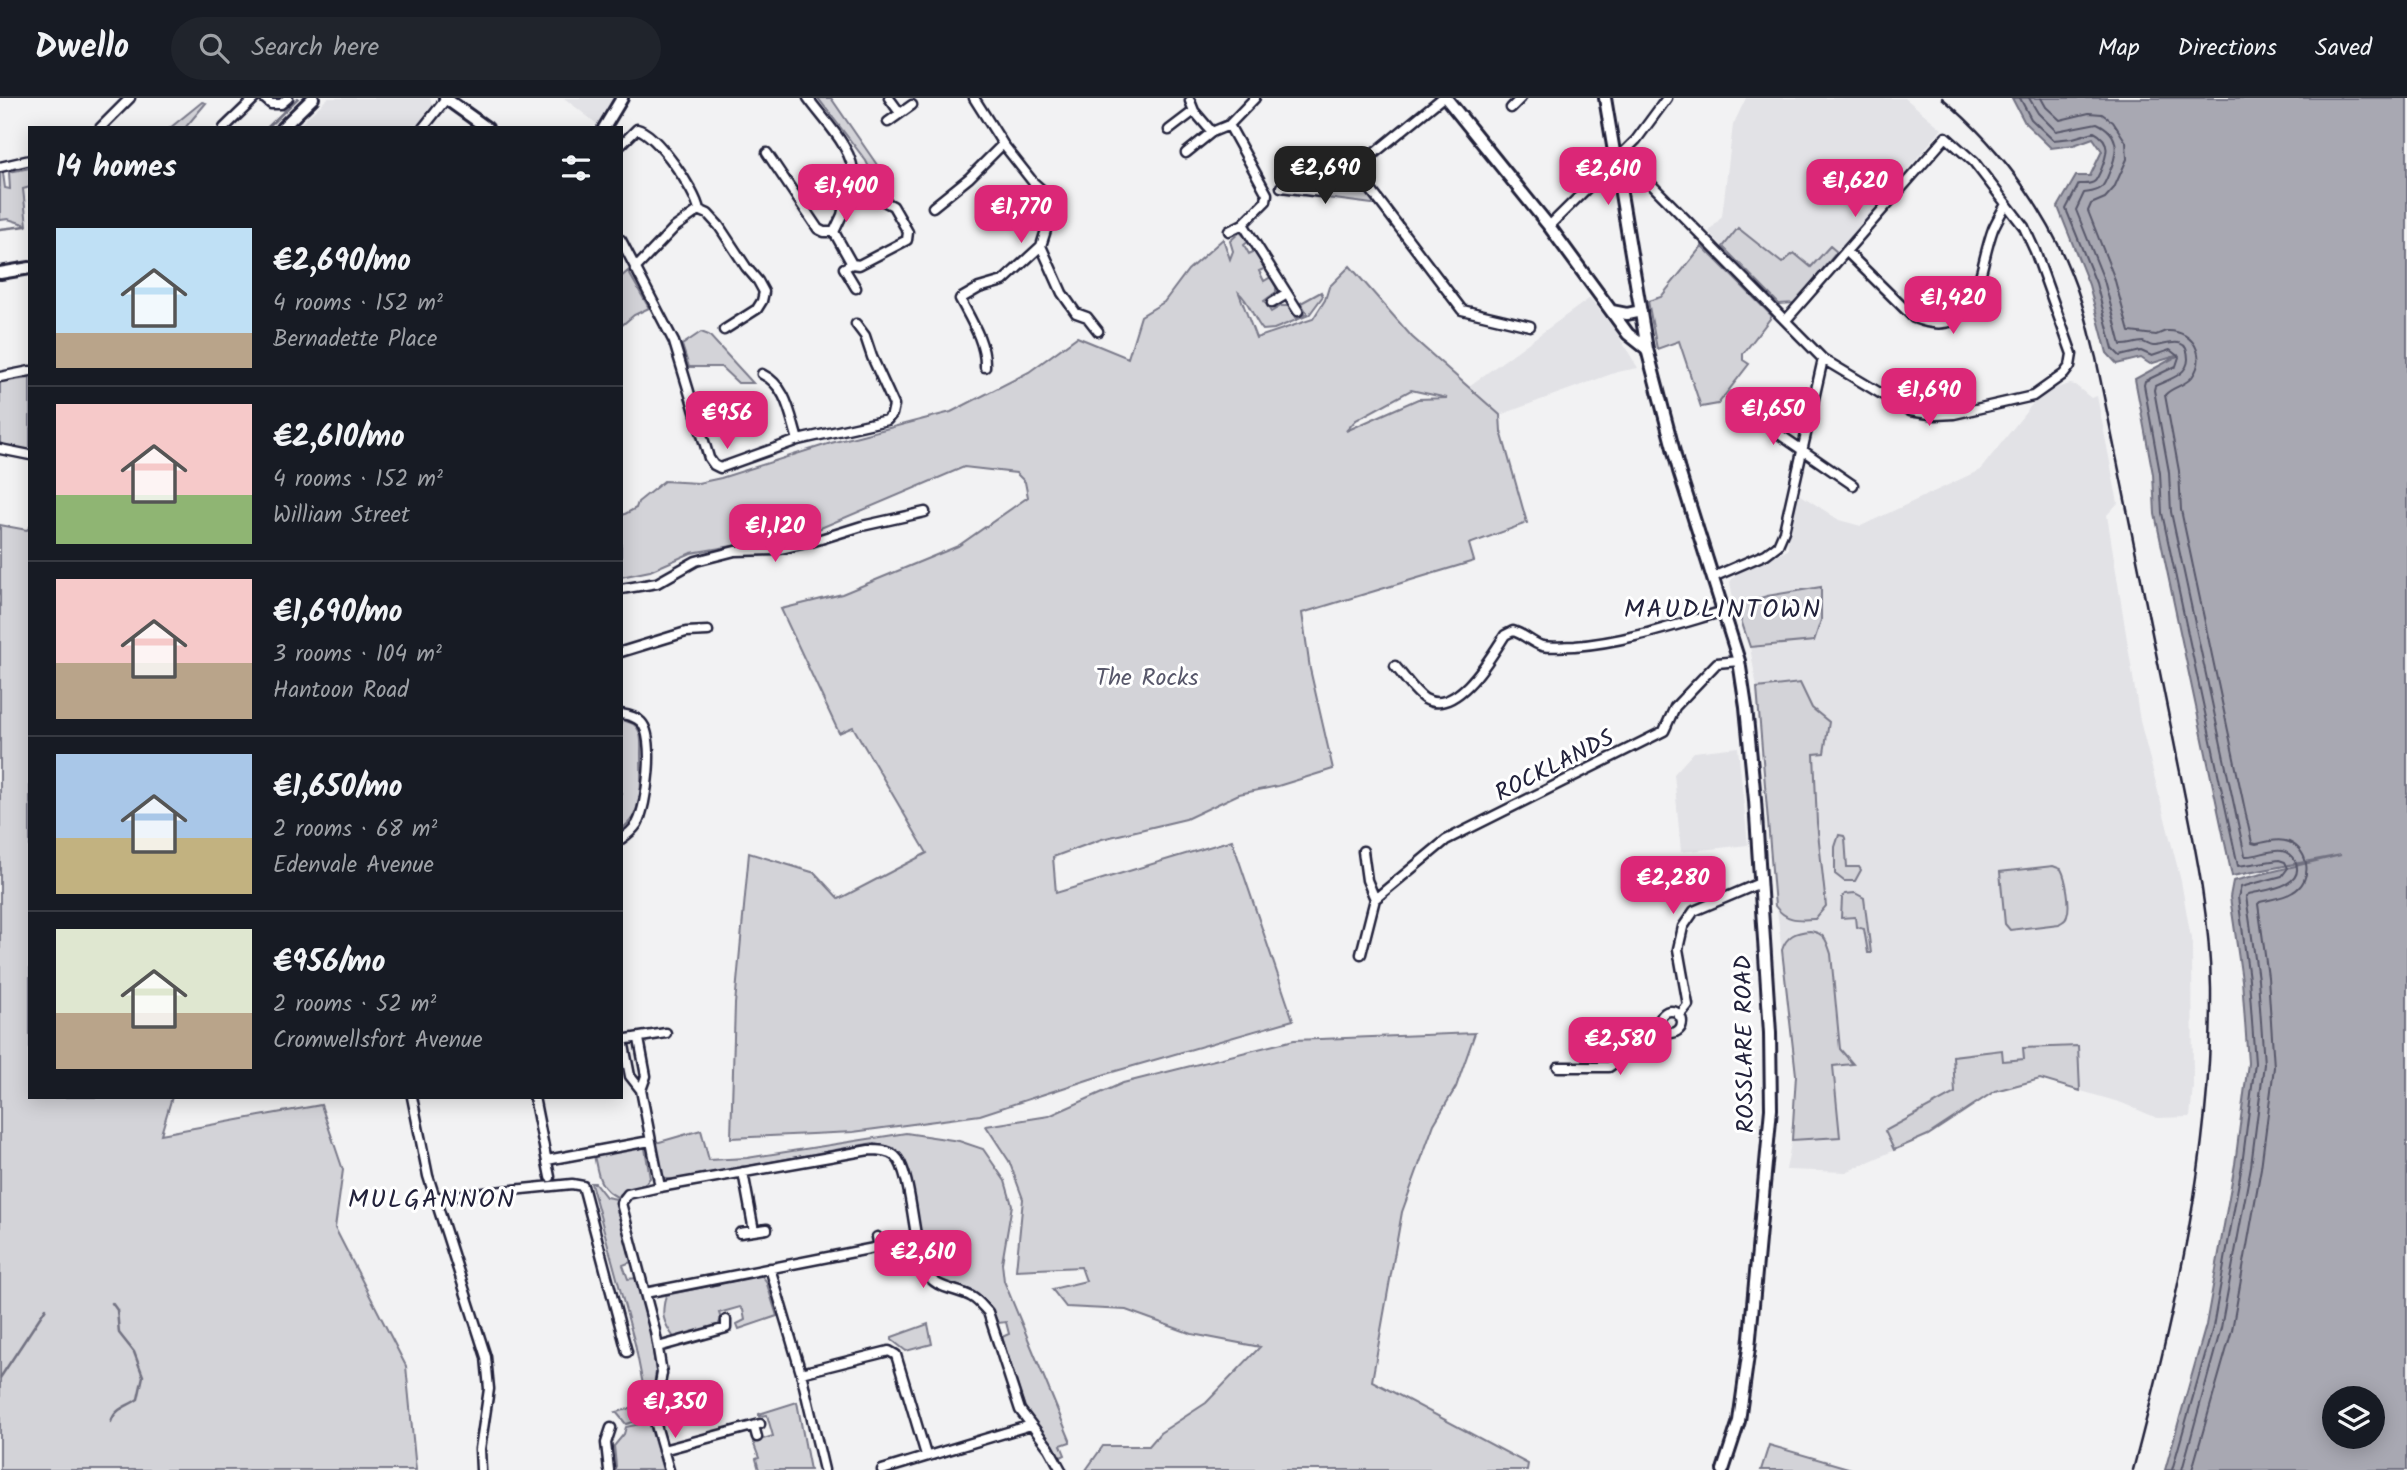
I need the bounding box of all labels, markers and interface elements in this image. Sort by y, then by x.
search box [171,17,661,80]
text: Dwello [35,22,129,75]
text: Search here [251,27,379,69]
icon: search [195,29,233,67]
text: Map [2098,29,2140,68]
text: Directions [2178,29,2277,68]
text: Saved [2315,29,2372,68]
text: 14 homes [56,144,177,192]
pin: €2,690 [1268,146,1382,206]
pin: €2,610 [1551,148,1665,207]
icon: filters [557,149,595,187]
text: €2,690 [1290,151,1360,187]
text: €2,610 [1575,152,1641,188]
pin: €1,620 [1798,159,1912,219]
pin: €1,400 [789,164,903,224]
text: €1,620 [1822,164,1888,200]
text: €1,400 [814,169,878,205]
pin: €1,770 [964,186,1078,245]
text: €1,770 [990,190,1052,226]
text: €2,690/mo [273,238,411,286]
icon: home [112,256,196,340]
pin: €1,420 [1896,276,2010,336]
text: €1,420 [1920,281,1986,317]
text: 4 rooms · 152 m² [273,286,443,322]
text: Bernadette Place [273,322,437,358]
pin: €1,690 [1872,368,1986,428]
text: €1,690 [1897,373,1961,409]
pin: €1,650 [1716,388,1830,447]
pin: €956 [686,392,768,451]
text: €1,650 [1741,392,1805,428]
text: €956 [702,396,752,432]
text: €2,610/mo [273,414,405,462]
icon: home [112,432,196,516]
text: 4 rooms · 152 m² [273,462,443,498]
text: William Street [273,498,410,534]
pin: €1,120 [718,504,832,564]
text: €1,120 [745,509,805,545]
text: €1,690/mo [273,589,402,637]
district label: MAUDLINTOWN [1624,589,1822,631]
icon: home [112,607,196,691]
text: 3 rooms · 104 m² [273,637,442,673]
park label: The Rocks [1095,659,1199,698]
text: Hantoon Road [273,673,409,709]
street label: ROCKLANDS [1488,719,1621,813]
text: €1,650/mo [273,764,402,812]
icon: home [112,782,196,866]
text: 2 rooms · 68 m² [273,812,437,848]
text: Edenvale Avenue [273,848,434,884]
pin: €2,280 [1616,856,1730,916]
text: €2,280 [1637,861,1709,897]
text: €956/mo [273,939,385,987]
street label: ROSSLARE ROAD [1724,954,1767,1134]
icon: home [112,957,196,1041]
text: 2 rooms · 52 m² [273,987,436,1023]
pin: €2,580 [1563,1018,1677,1077]
text: €2,580 [1584,1022,1656,1058]
text: Cromwellsfort Avenue [273,1023,483,1059]
district label: MULGANNON [348,1179,516,1221]
pin: €2,610 [866,1230,980,1290]
text: €2,610 [890,1235,956,1271]
pin: €1,350 [618,1380,732,1440]
text: €1,350 [643,1385,707,1421]
map controls [2322,1386,2385,1449]
button: layers [2322,1386,2385,1449]

